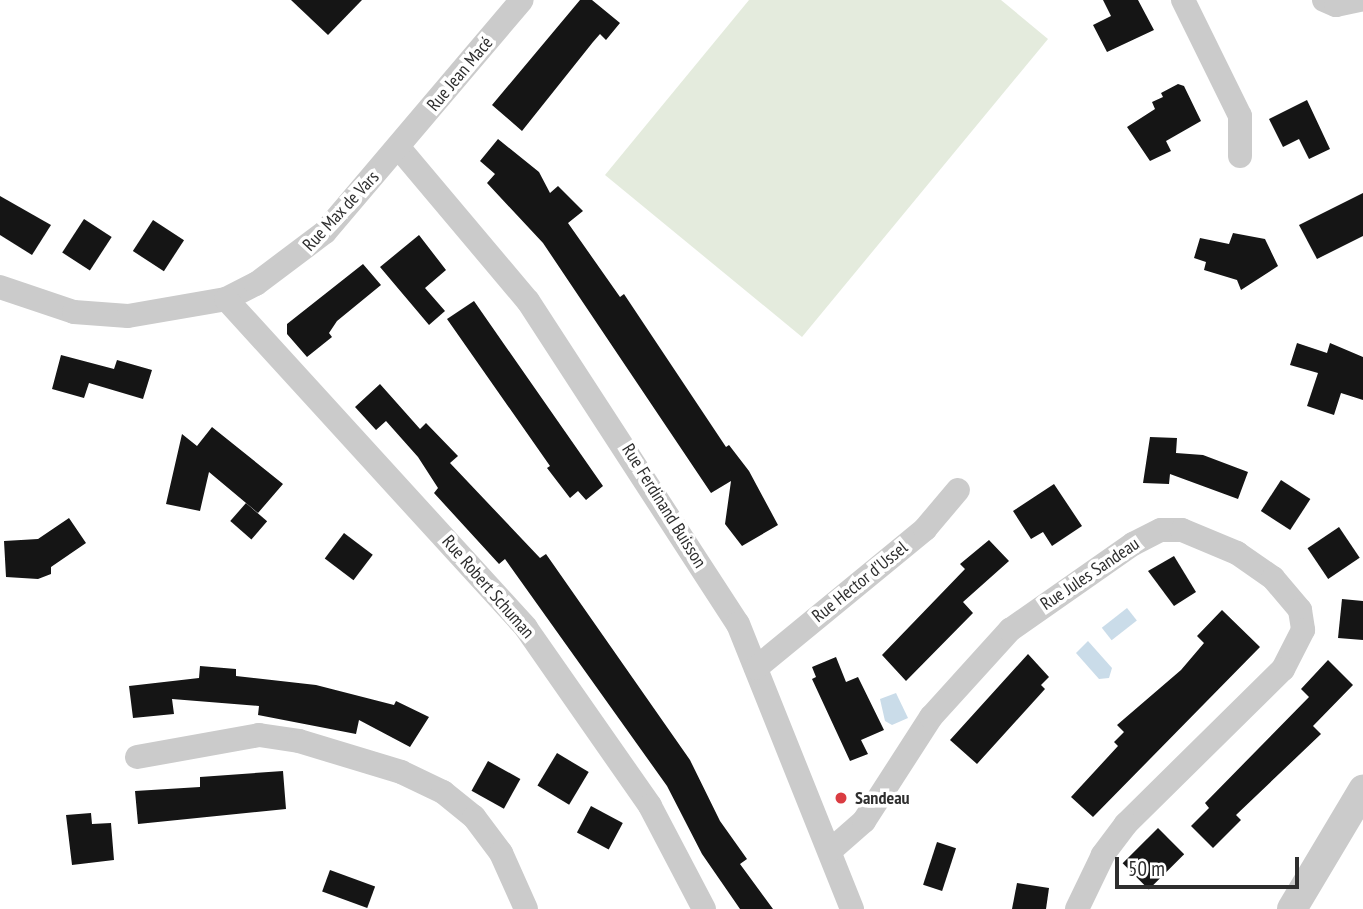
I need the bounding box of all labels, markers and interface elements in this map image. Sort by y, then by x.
street label: Rue Jean Macé [423,32,497,116]
street label: Rue Max de Vars [298,166,384,256]
street label: Rue Ferdinand Buisson [617,440,711,572]
street label: Rue Robert Schuman [437,531,539,643]
street label: Rue Jules Sandeau [1037,533,1143,615]
street label: Rue Hector d'Ussel [808,537,912,627]
place label: Sandeau [855,787,910,809]
marker: Sandeau [833,790,849,806]
scale bar [1118,842,1302,886]
text: 50 m [1128,855,1165,882]

